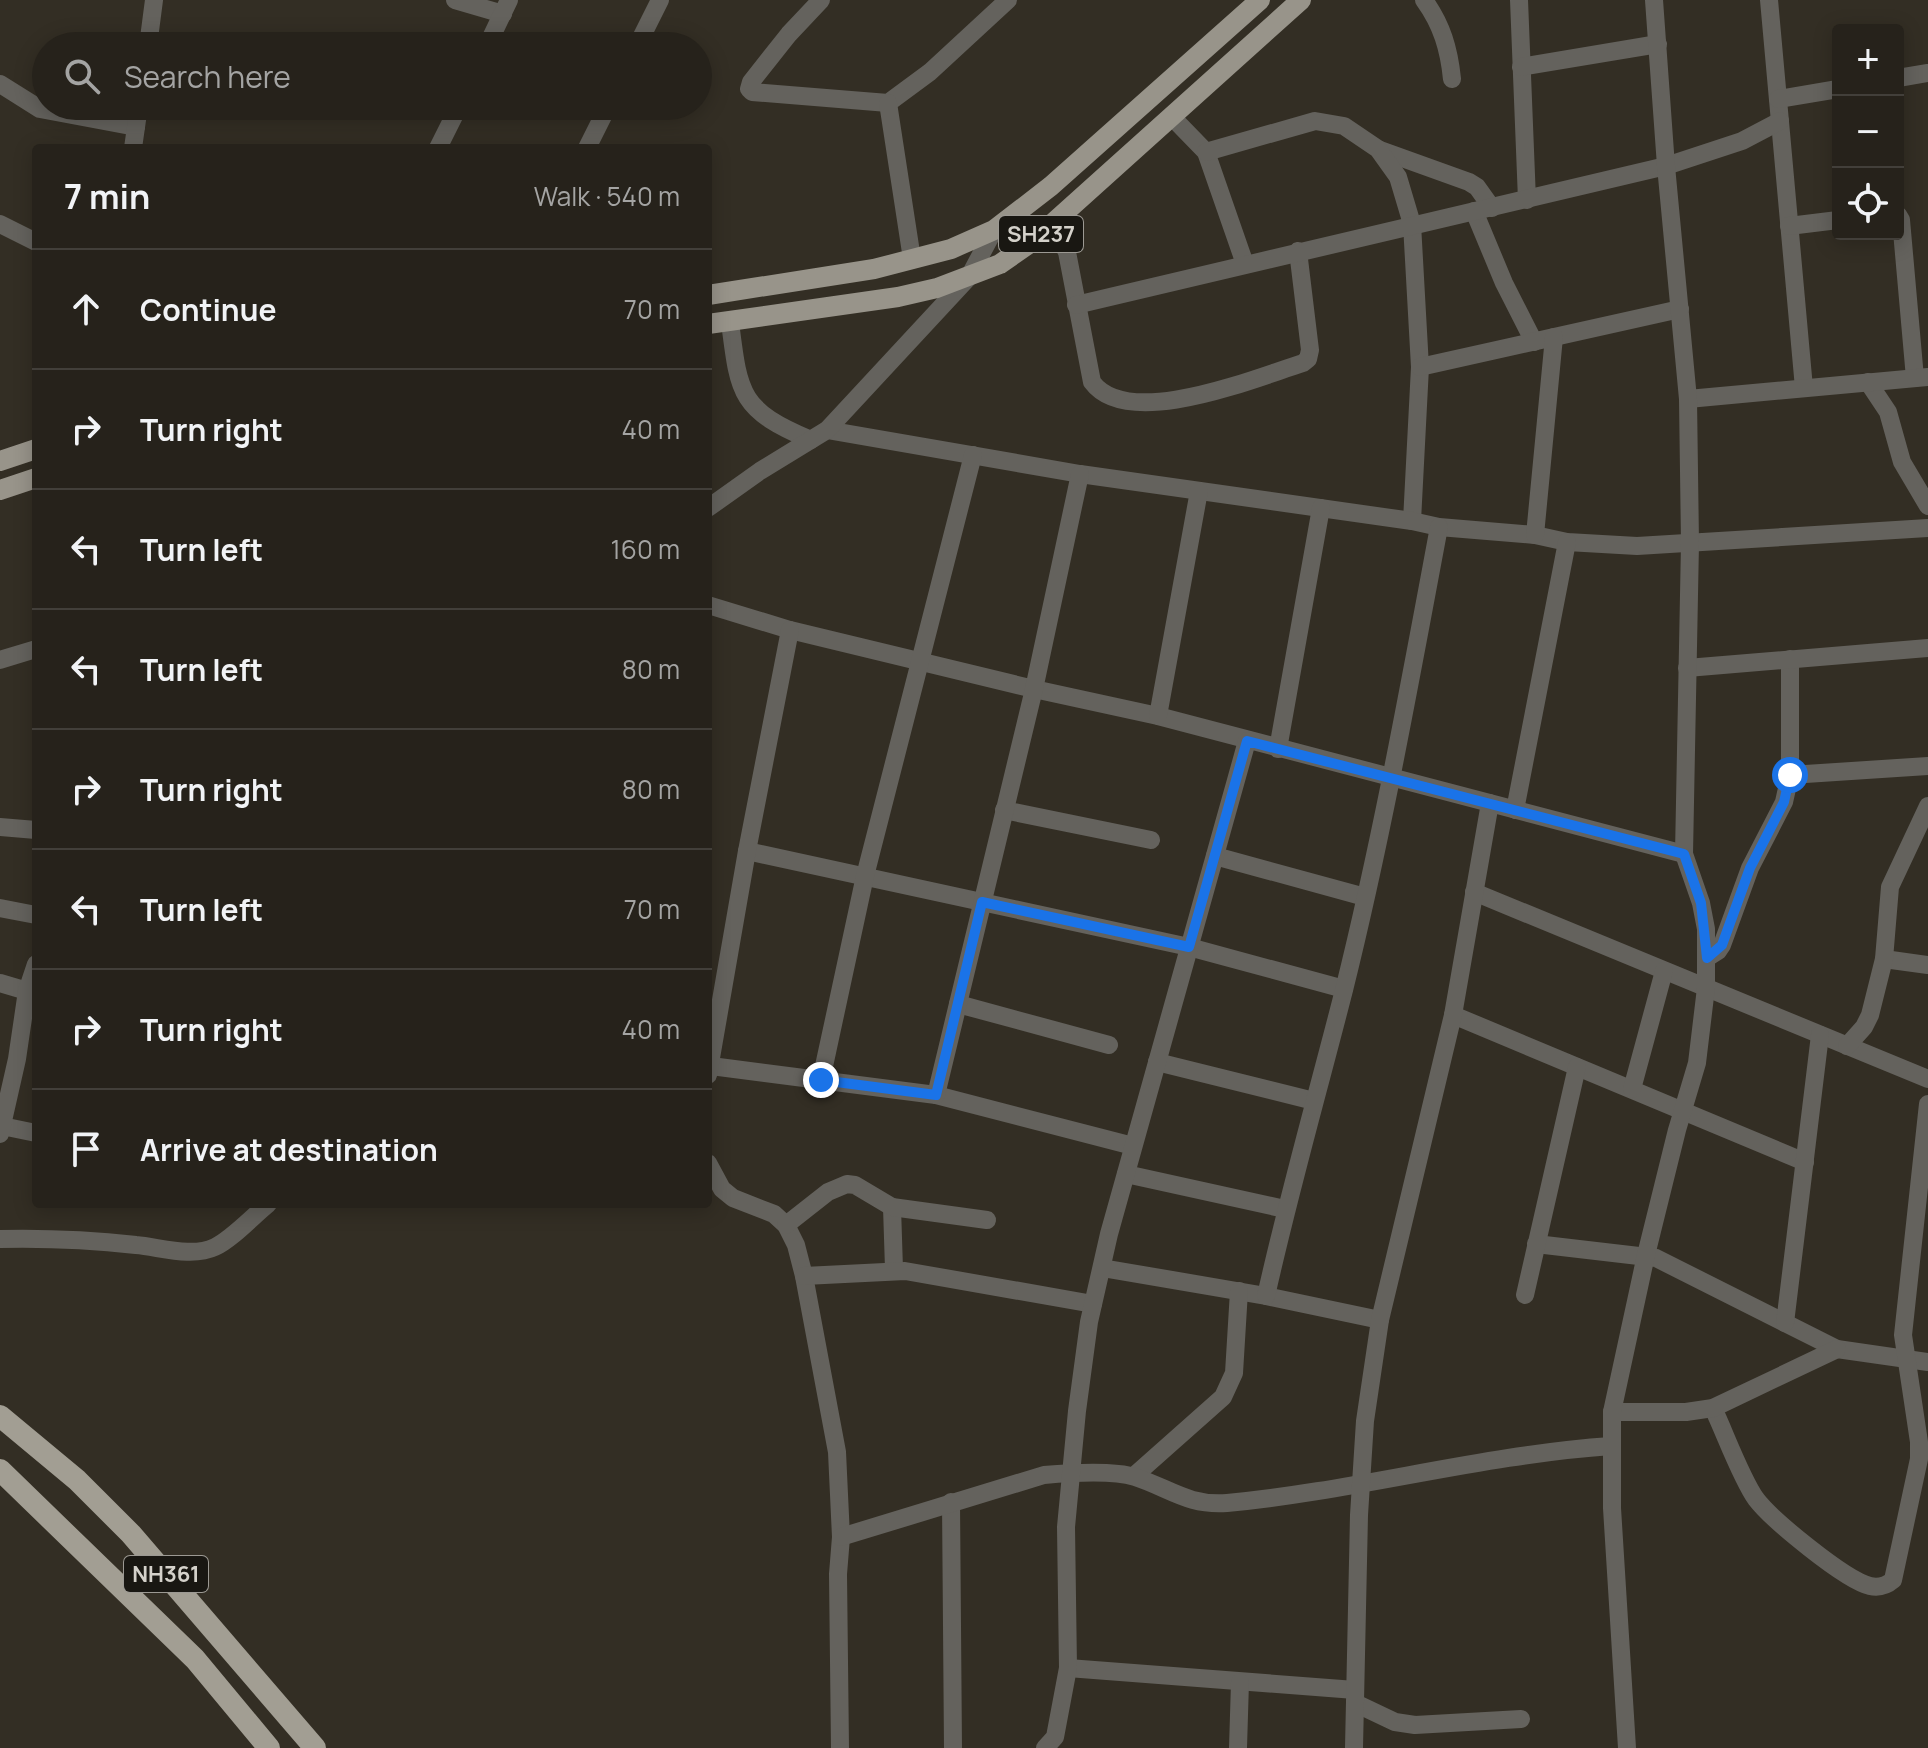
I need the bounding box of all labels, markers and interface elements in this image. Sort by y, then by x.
map controls [1832,24,1904,240]
button: + [1832,24,1904,96]
search box [32,32,712,120]
icon: search [60,54,104,98]
text: Search here [124,56,291,97]
button: − [1832,96,1904,168]
button: locate [1832,168,1904,240]
text: 7 min [64,173,150,219]
text: Walk · 540 m [534,178,680,214]
road number: SH237 [999,216,1083,252]
icon: ahead [64,287,108,331]
text: Continue [140,289,276,330]
text: 70 m [624,291,680,327]
icon: right [64,407,108,451]
text: Turn right [140,409,283,450]
text: 40 m [622,411,680,447]
icon: left [64,527,108,571]
text: Turn left [140,529,263,570]
text: 160 m [611,531,680,567]
icon: left [64,647,108,691]
text: Turn left [140,649,263,690]
text: 80 m [622,651,680,687]
route start [1772,757,1808,793]
icon: right [64,767,108,811]
text: Turn right [140,769,283,810]
text: 80 m [622,771,680,807]
icon: left [64,887,108,931]
text: Turn left [140,889,263,930]
text: 70 m [624,891,680,927]
icon: right [64,1007,108,1051]
text: Turn right [140,1009,283,1050]
text: 40 m [622,1011,680,1047]
route end [803,1062,839,1098]
icon: arrive [64,1127,108,1171]
text: Arrive at destination [140,1129,438,1170]
road number: NH361 [124,1556,208,1592]

